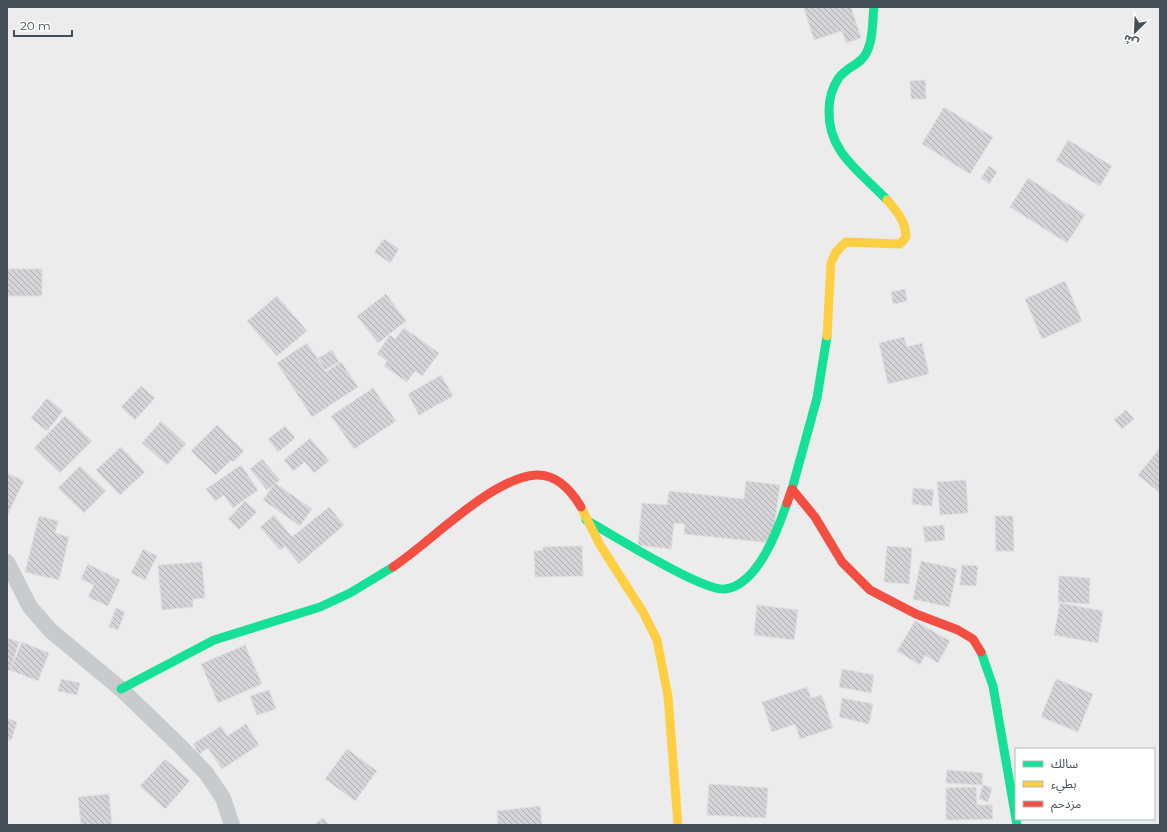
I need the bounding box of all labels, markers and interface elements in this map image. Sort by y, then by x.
scale bar [14,12,72,38]
north arrow [1115,12,1155,52]
text: 20 m [20,18,51,33]
text: ش [1121,32,1141,51]
legend [1015,748,1155,820]
text: سالك [1051,756,1078,771]
text: بطيء [1051,776,1077,794]
text: مزدحم [1051,796,1081,813]

